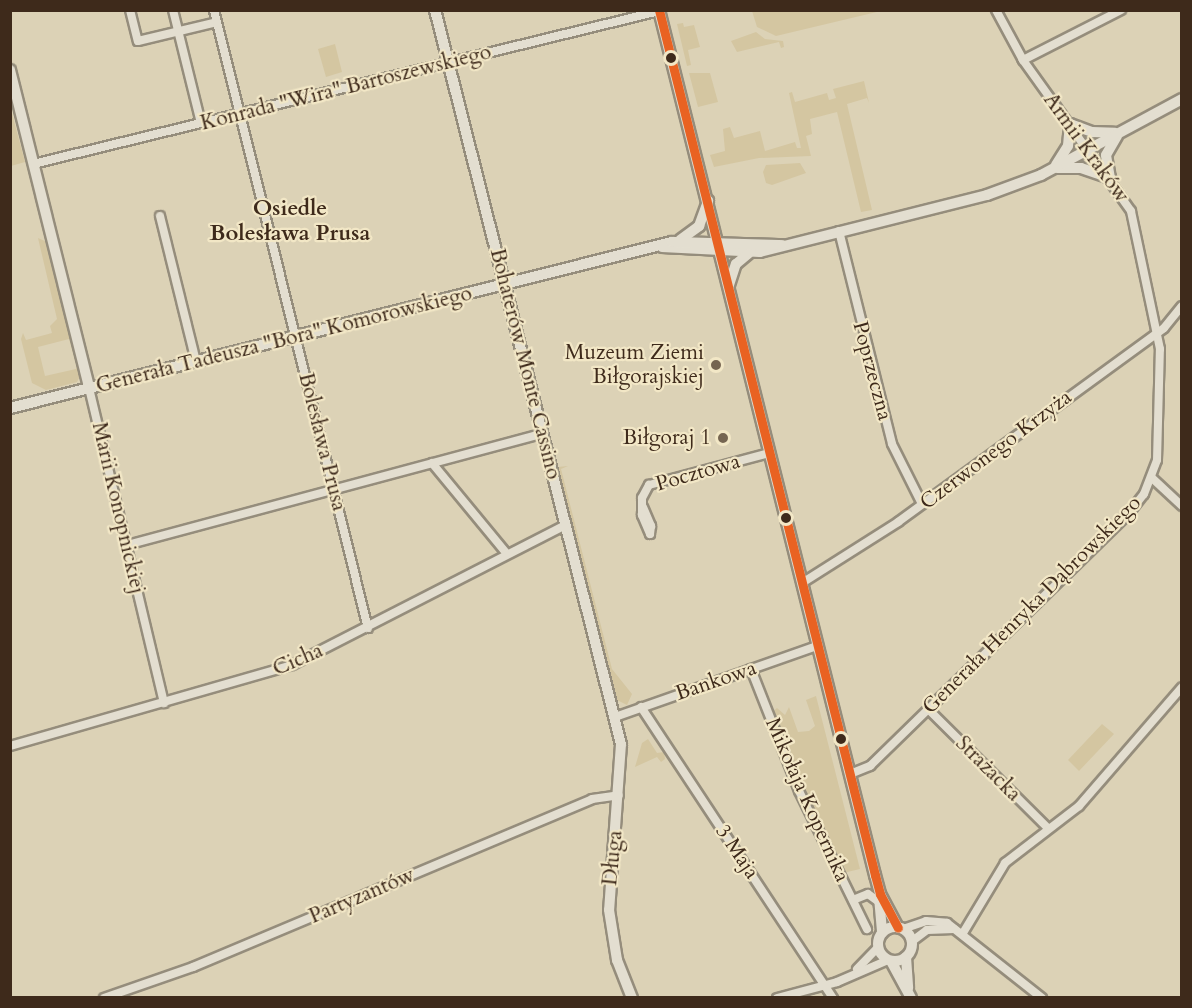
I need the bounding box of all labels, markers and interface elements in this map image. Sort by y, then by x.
street label: Konrada "Wira" Bartoszewskiego [198,40,494,136]
unlabelled marker [665,52,677,64]
street label: Armii Kraków [1038,88,1134,208]
district label: Osiedle Bolesława Prusa [210,195,370,246]
street label: Bohaterów Monte Cassino [484,246,566,482]
street label: Generała Tadeusza "Bora" Komorowskiego [93,281,475,399]
street label: Poprzeczna [847,319,897,423]
place label: Muzeum Ziemi Biłgorajskiej [565,340,704,390]
marker: Muzeum Ziemi Biłgorajskiej [709,358,723,372]
street label: Bolesława Prusa [293,370,351,514]
street label: Czerwonego Krzyża [915,385,1077,515]
street label: Marii Konopnickiej [86,420,150,596]
place label: Biłgoraj 1 [623,425,711,451]
marker: Biłgoraj 1 [716,431,730,445]
street label: Pocztowa [653,449,743,497]
street label: Generała Henryka Dąbrowskiego [918,491,1146,719]
unlabelled marker [780,512,792,524]
street label: Cicha [269,638,327,682]
street label: Bankowa [672,655,760,707]
street label: Mikołaja Kopernika [759,714,855,886]
street label: Strażacka [950,731,1026,807]
unlabelled marker [835,733,847,745]
street label: 3 Maja [710,820,764,884]
street label: Długa [598,829,628,887]
street label: Partyzantów [305,863,419,929]

